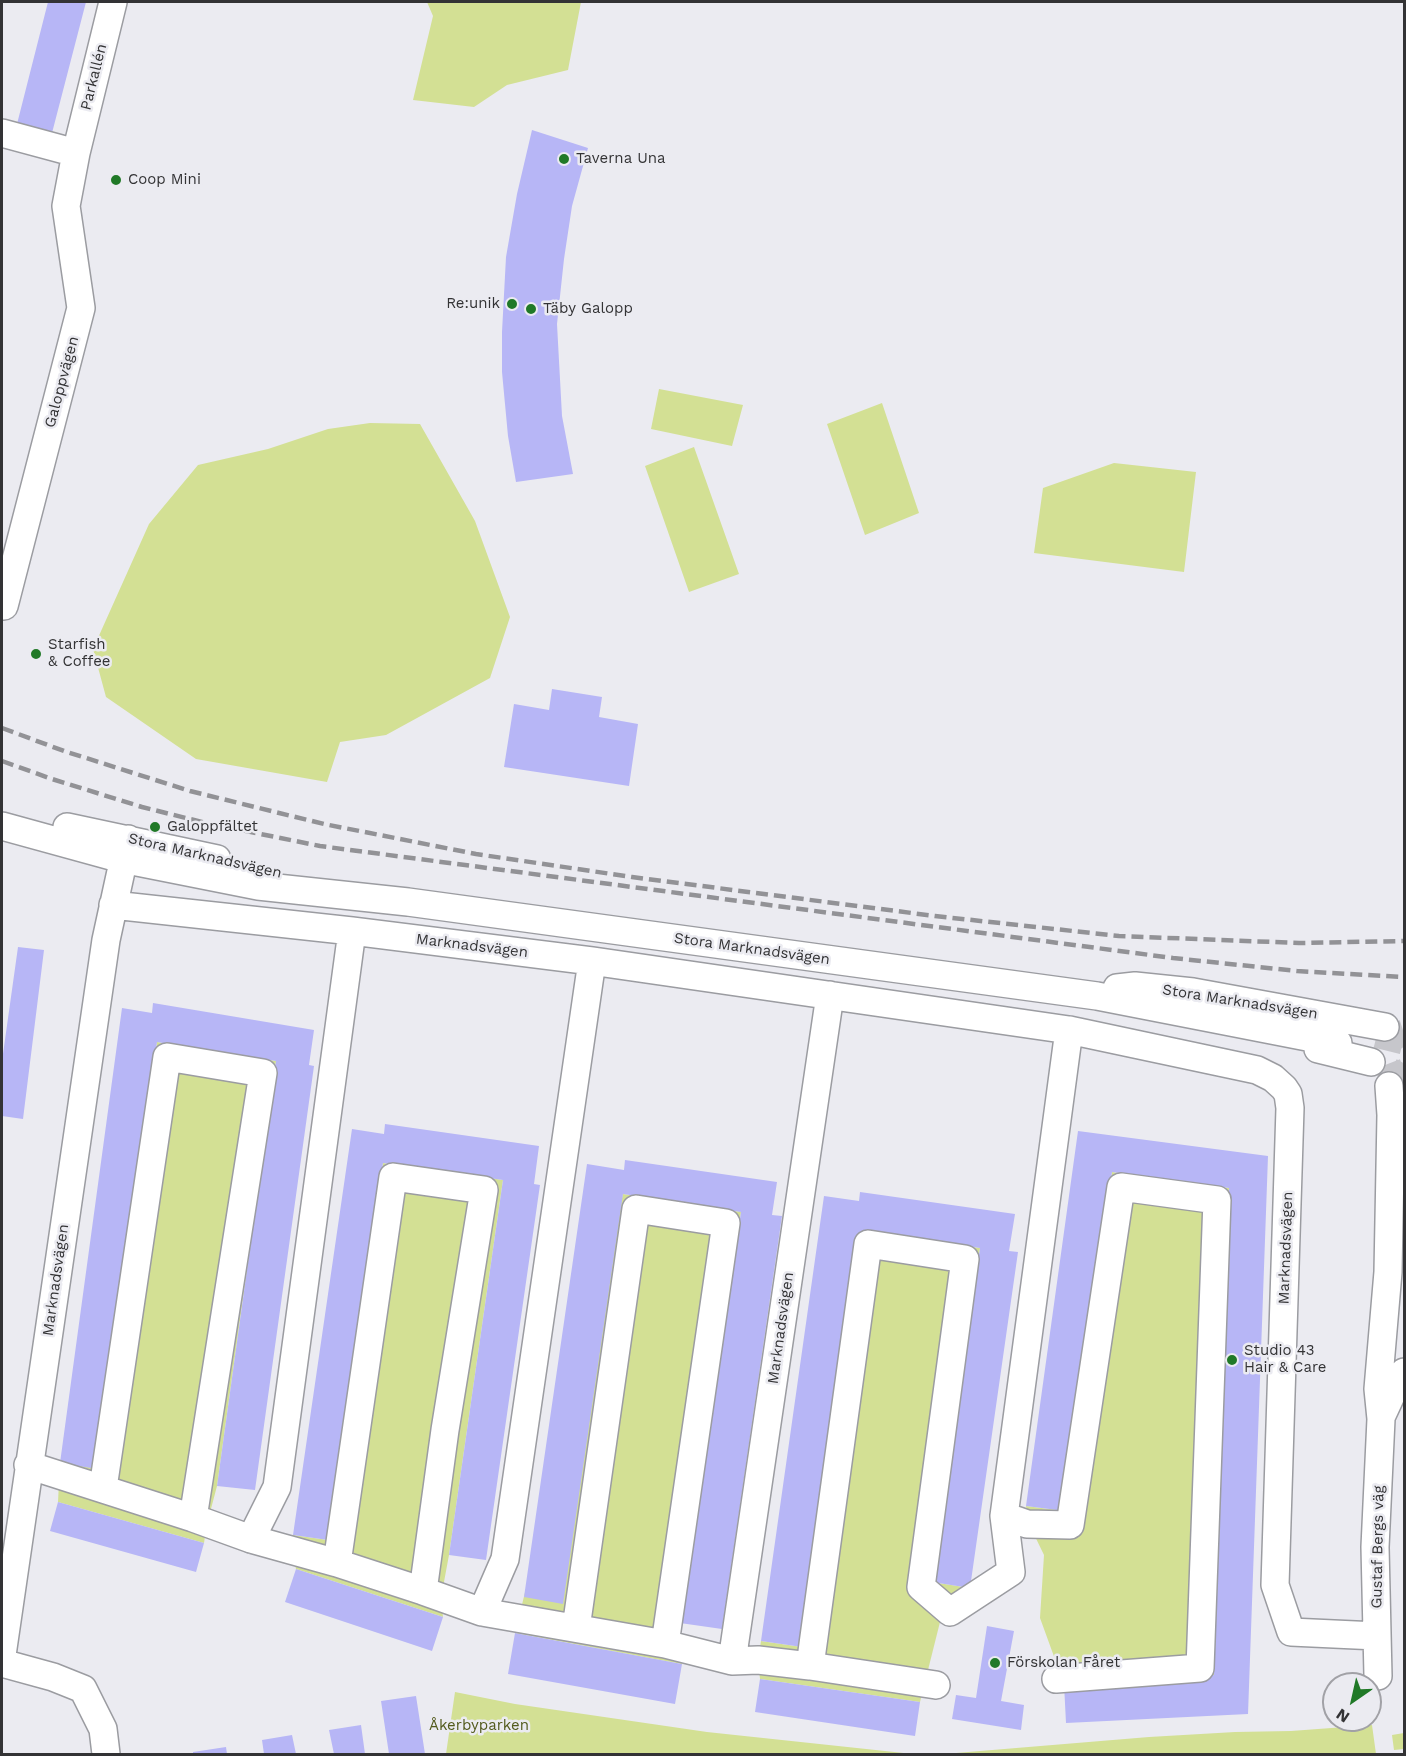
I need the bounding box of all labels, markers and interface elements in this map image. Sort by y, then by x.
street label: Parkallén [77,42,111,112]
place label: Taverna Una [576,150,666,168]
marker: Taverna Una [557,152,571,166]
place label: Coop Mini [128,171,201,189]
marker: Coop Mini [109,173,123,187]
place label: Re:unik [446,295,500,313]
marker: Re:unik [505,297,519,311]
place label: Täby Galopp [543,300,633,318]
marker: Täby Galopp [524,302,538,316]
street label: Galoppvägen [41,334,83,430]
place label: Starfish & Coffee [48,636,111,671]
marker: Starfish & Coffee [29,647,43,661]
place label: Galoppfältet [167,818,258,836]
marker: Galoppfältet [148,820,162,834]
street label: Stora Marknadsvägen [126,830,284,882]
street label: Stora Marknadsvägen [673,929,831,969]
street label: Marknadsvägen [415,930,529,962]
street label: Stora Marknadsvägen [1161,981,1319,1023]
street label: Marknadsvägen [1275,1191,1297,1305]
street label: Marknadsvägen [39,1223,73,1337]
street label: Marknadsvägen [764,1271,798,1385]
place label: Studio 43 Hair & Care [1244,1342,1326,1377]
marker: Studio 43 Hair & Care [1225,1353,1239,1367]
street label: Gustaf Bergs väg [1368,1485,1388,1609]
place label: Förskolan Fåret [1007,1654,1120,1672]
marker: Förskolan Fåret [988,1656,1002,1670]
north arrow [1322,1672,1382,1732]
text: N [1333,1704,1353,1727]
park label: Åkerbyparken [429,1717,529,1735]

